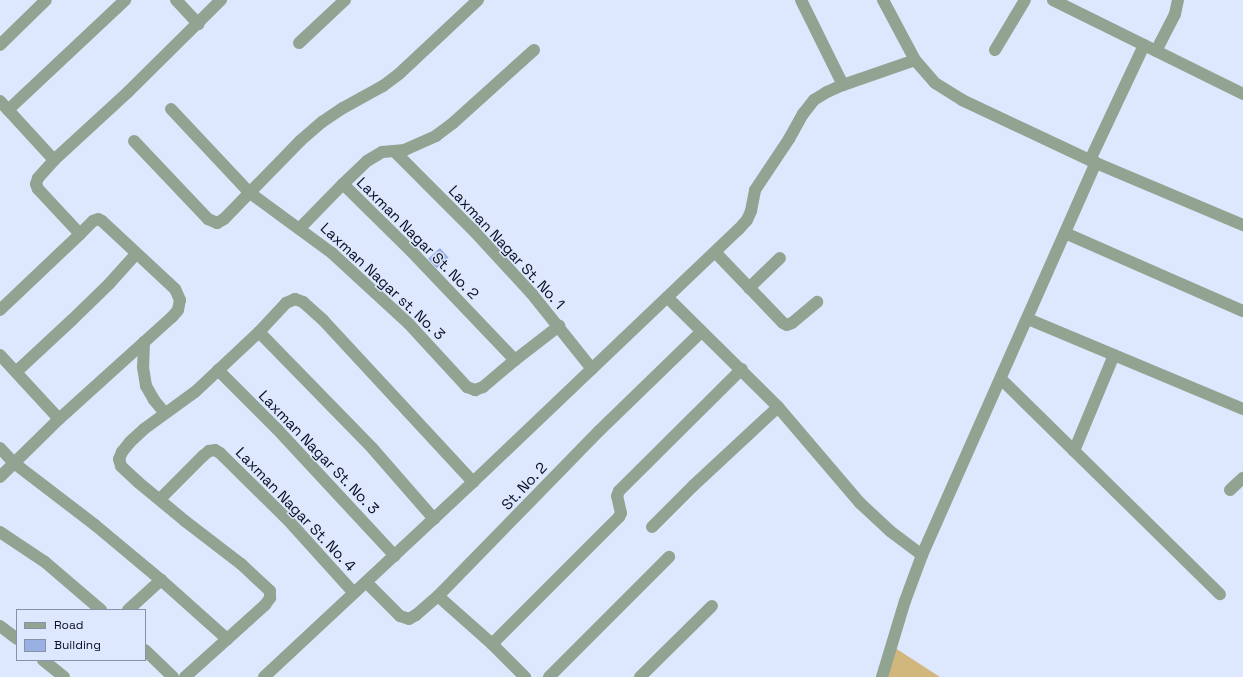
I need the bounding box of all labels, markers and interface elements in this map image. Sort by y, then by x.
street label: Laxman Nagar St. No. 2 [353,173,483,303]
street label: Laxman Nagar St. No. 1 [445,181,569,313]
street label: Laxman Nagar st. No. 3 [317,218,449,344]
street label: Laxman Nagar St. No. 3 [255,386,383,518]
street label: Laxman Nagar St. No. 4 [232,443,360,575]
street label: St. No. 2 [497,458,551,514]
legend [16,609,146,661]
text: Road [54,617,83,633]
text: Building [54,637,101,653]

